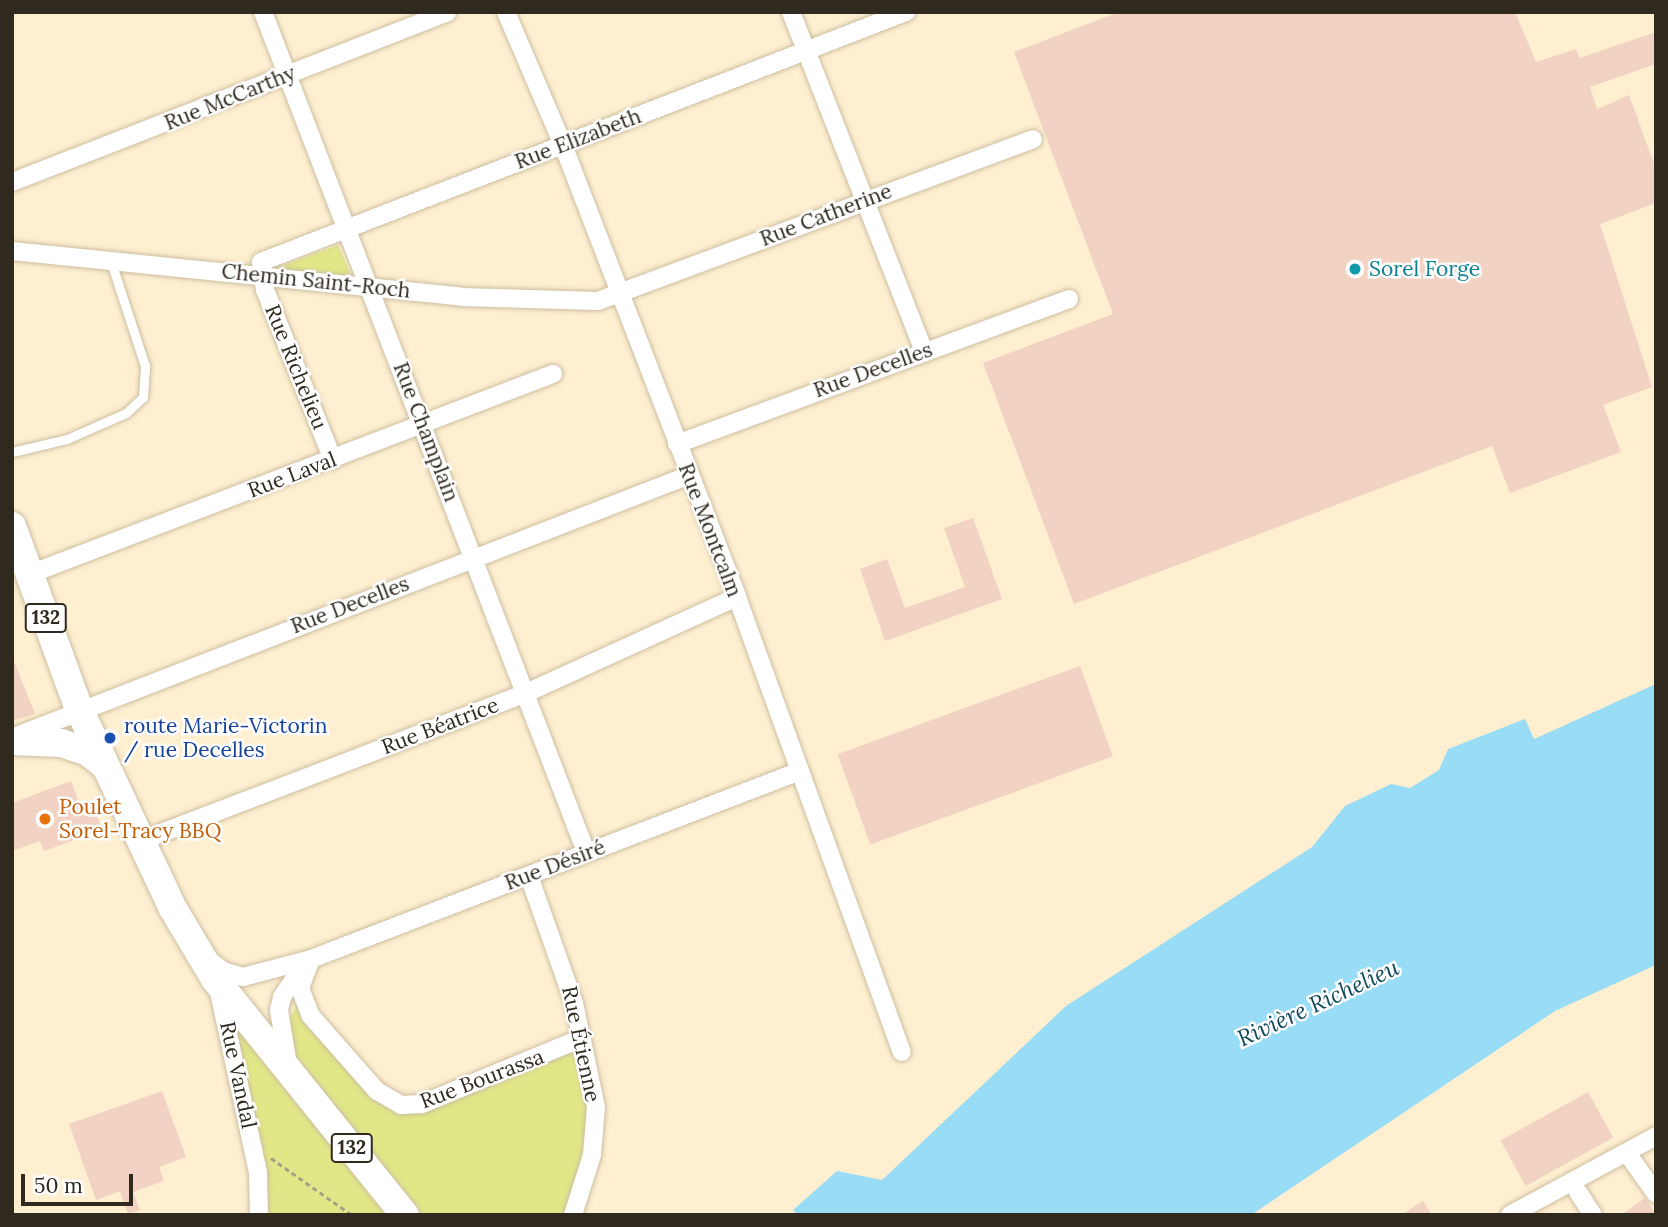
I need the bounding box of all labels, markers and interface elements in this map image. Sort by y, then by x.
street label: Rue McCarthy [161,60,299,136]
street label: Rue Elizabeth [511,103,645,175]
street label: Rue Catherine [757,178,895,252]
place label: Sorel Forge [1369,256,1480,282]
street label: Chemin Saint-Roch [220,259,412,303]
marker: Sorel Forge [1347,261,1363,277]
street label: Rue Richelieu [260,301,332,433]
street label: Rue Decelles [810,337,936,403]
street label: Rue Champlain [388,359,464,505]
street label: Rue Laval [244,447,340,503]
street label: Rue Montcalm [673,460,747,600]
street label: Rue Decelles [287,571,413,639]
road number: 132 [23,603,69,634]
street label: Rue Béatrice [378,692,502,760]
place label: route Marie-Victorin / rue Decelles [124,713,327,763]
marker: route Marie-Victorin / rue Decelles [102,730,118,746]
place label: Poulet Sorel-Tracy BBQ [59,794,221,844]
marker: Poulet Sorel-Tracy BBQ [37,811,53,827]
street label: Rue Désiré [501,834,609,896]
water label: Rivière Richelieu [1233,954,1403,1052]
street label: Rue Étienne [556,984,606,1104]
street label: Rue Vandal [214,1019,262,1131]
street label: Rue Bourassa [417,1044,547,1114]
road number: 132 [329,1132,375,1164]
scale bar [24,1160,136,1204]
text: 50 m [34,1172,83,1199]

